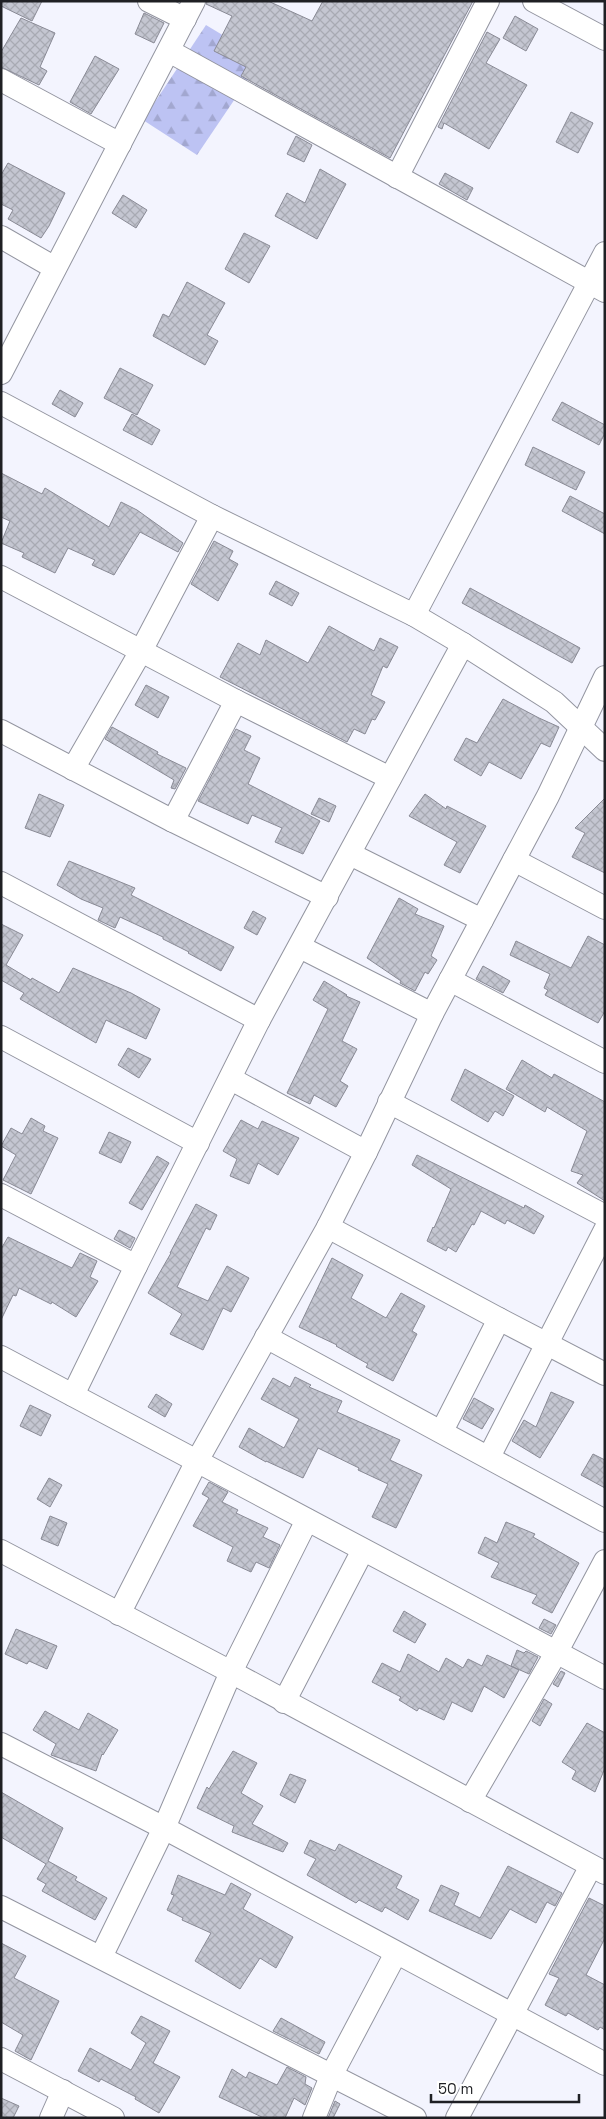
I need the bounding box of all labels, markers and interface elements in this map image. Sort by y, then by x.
scale bar [431,2072,578,2104]
text: 50 m [438,2079,473,2098]

